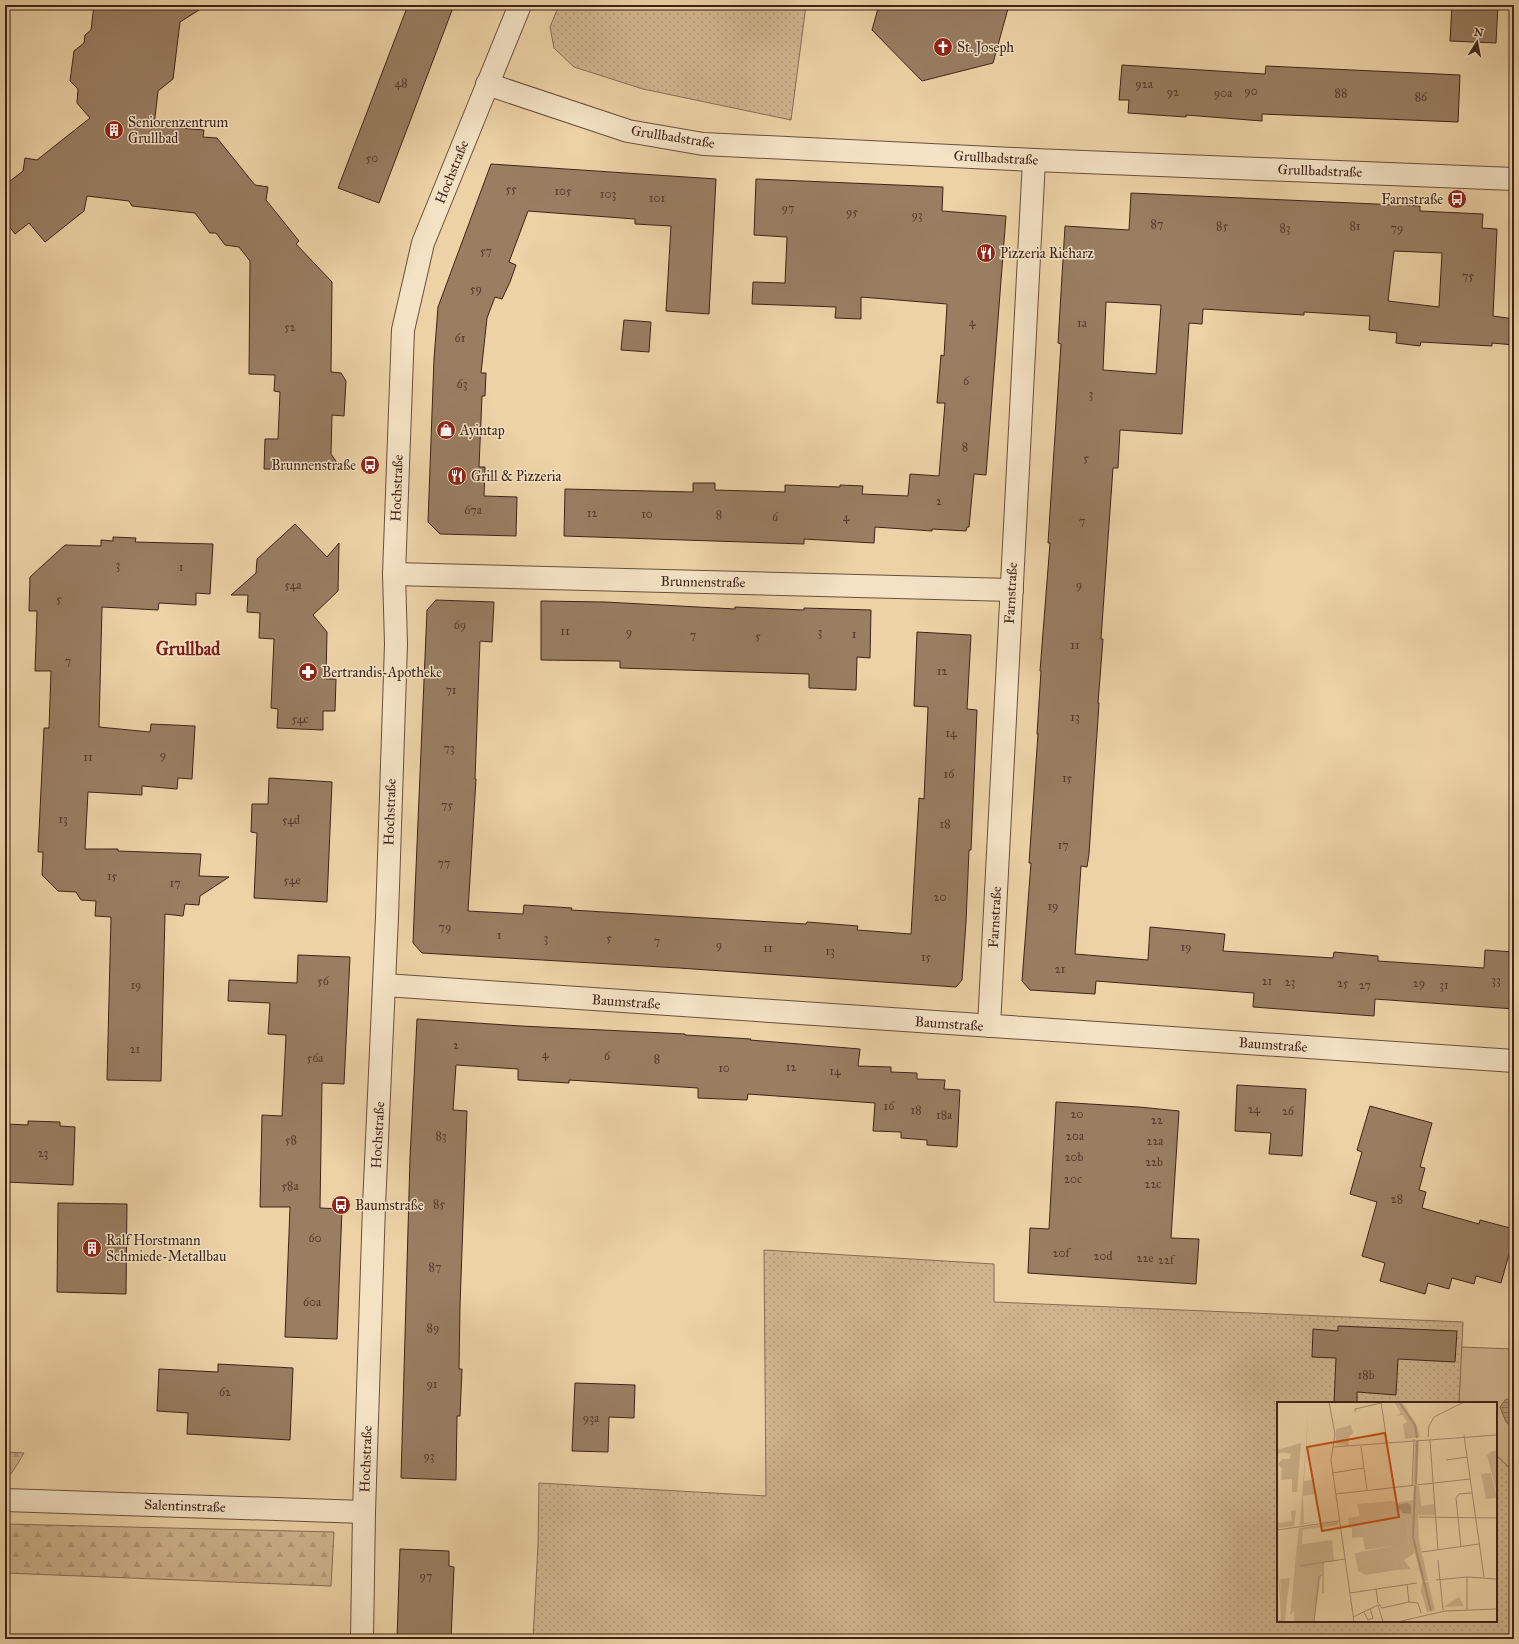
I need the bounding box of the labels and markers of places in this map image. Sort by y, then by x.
church icon: St. Joseph [932,36,954,58]
place label: St. Joseph [957,39,1014,57]
place label: Seniorenzentrum Grullbad [128,114,228,147]
building icon: Seniorenzentrum Grullbad [103,119,125,141]
bus stop icon: Farnstraße [1446,188,1468,210]
place label: Farnstraße [1381,191,1443,208]
restaurant icon: Pizzeria Richarz [975,242,997,264]
place label: Pizzeria Richarz [1000,245,1094,262]
shop icon: Ayintap [435,419,457,441]
place label: Ayintap [459,422,505,439]
bus stop icon: Brunnenstraße [359,454,381,476]
place label: Brunnenstraße [271,457,356,474]
restaurant icon: Grill & Pizzeria [446,465,468,487]
place label: Grill & Pizzeria [471,468,562,485]
pharmacy icon: Bertrandis-Apotheke [297,661,319,683]
place label: Bertrandis-Apotheke [322,664,442,681]
bus stop icon: Baumstraße [330,1194,352,1216]
place label: Baumstraße [355,1197,424,1214]
place label: Ralf Horstmann Schmiede-Metallbau [106,1232,227,1265]
building icon: Ralf Horstmann Schmiede-Metallbau [81,1237,103,1259]

